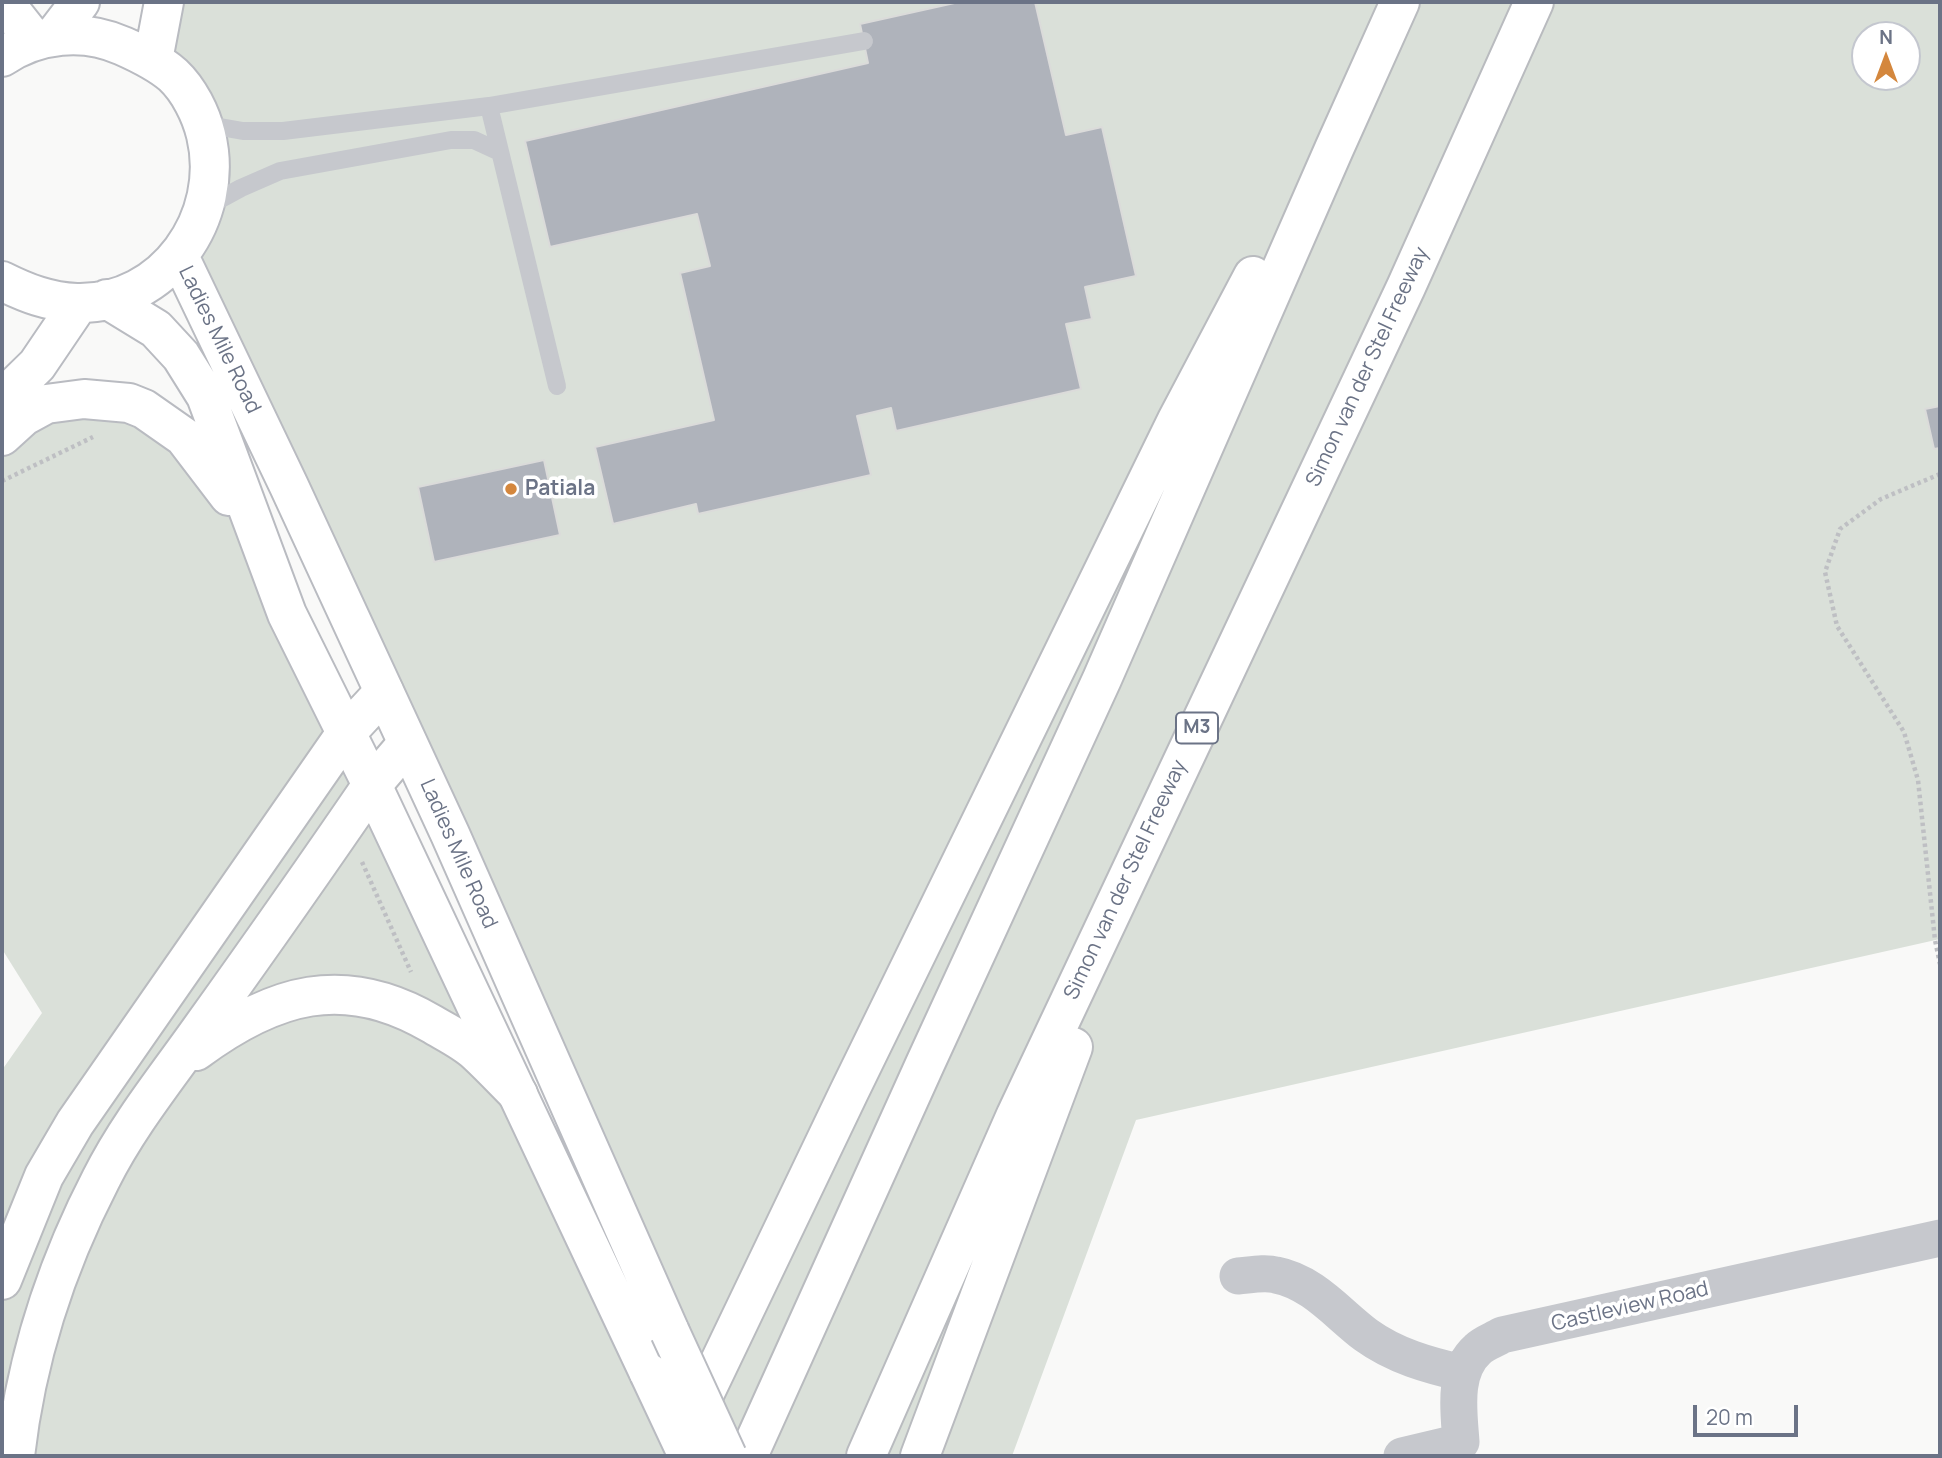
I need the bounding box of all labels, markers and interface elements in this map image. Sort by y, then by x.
north arrow [1851,21,1921,91]
text: N [1879,24,1893,50]
street label: Simon van der Stel Freeway [1301,243,1435,491]
street label: Ladies Mile Road [172,262,266,418]
place label: Patiala [525,476,595,502]
marker: Patiala [503,481,519,497]
road number: M3 [1176,712,1218,744]
street label: Simon van der Stel Freeway [1059,756,1193,1004]
street label: Ladies Mile Road [414,775,502,933]
street label: Castleview Road [1549,1277,1711,1337]
scale bar [1697,1392,1802,1436]
text: 20 m [1706,1403,1753,1431]

